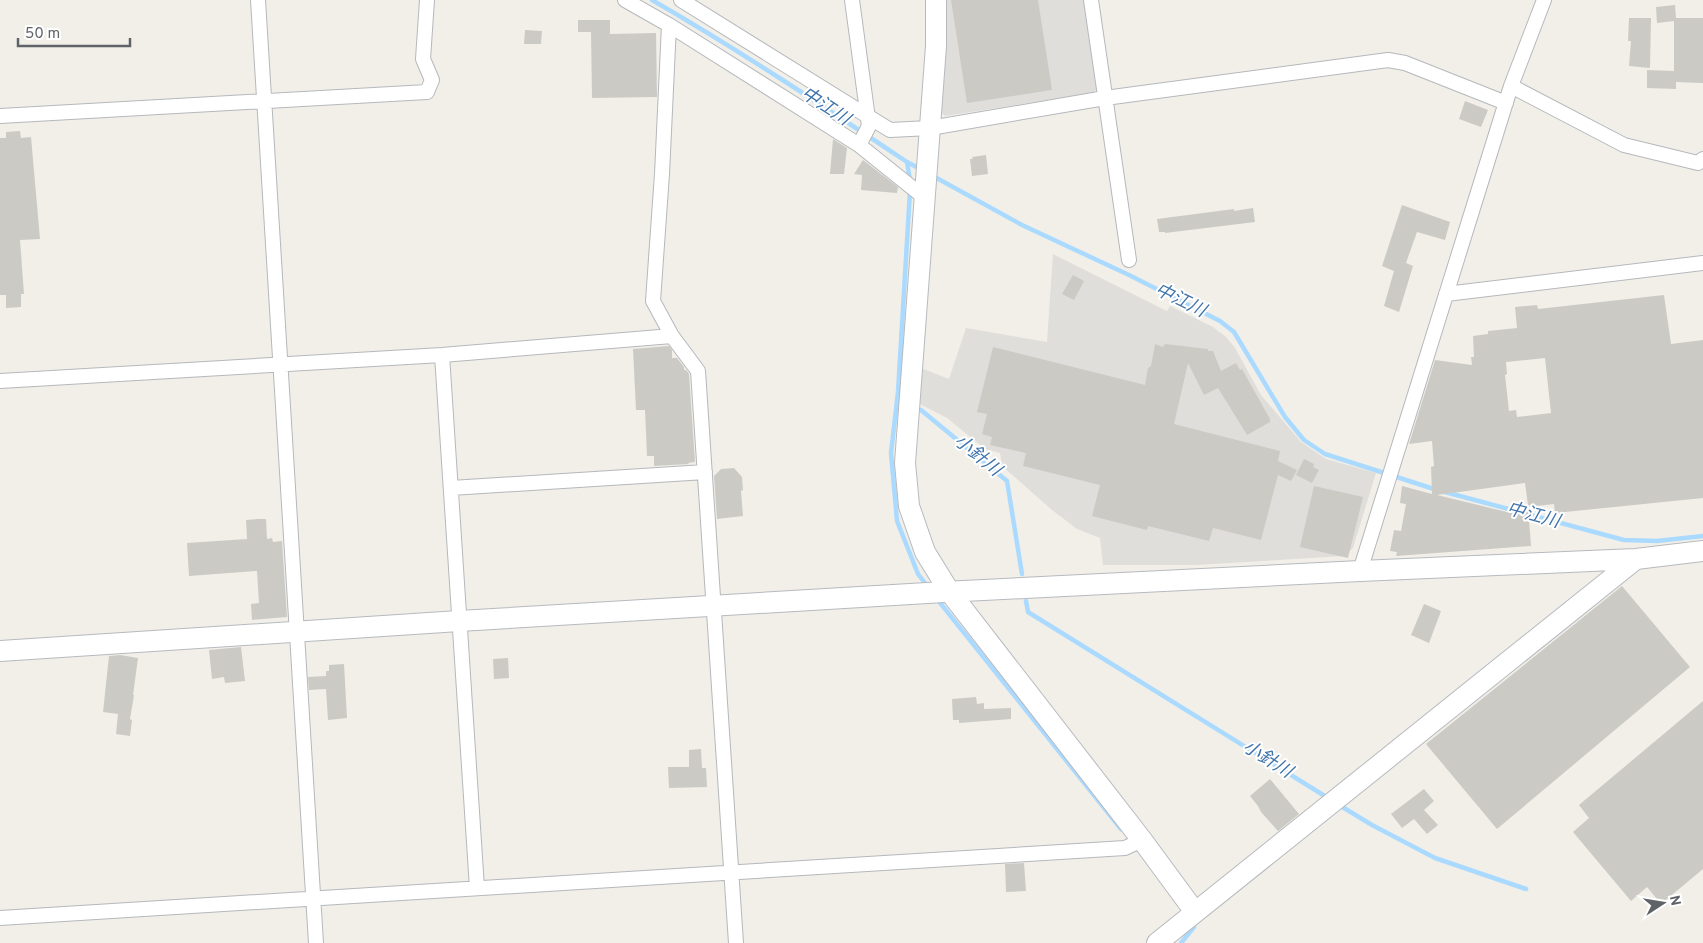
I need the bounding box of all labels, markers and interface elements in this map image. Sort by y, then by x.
scale bar [18,15,130,47]
text: 50 m [25,25,60,44]
water label: 中江川 [796,83,856,132]
water label: 中江川 [1151,279,1211,324]
water label: 小針川 [949,430,1007,483]
water label: 中江川 [1504,498,1564,535]
water label: 小針川 [1238,736,1298,785]
north arrow [1638,878,1688,928]
text: N [1665,894,1684,907]

